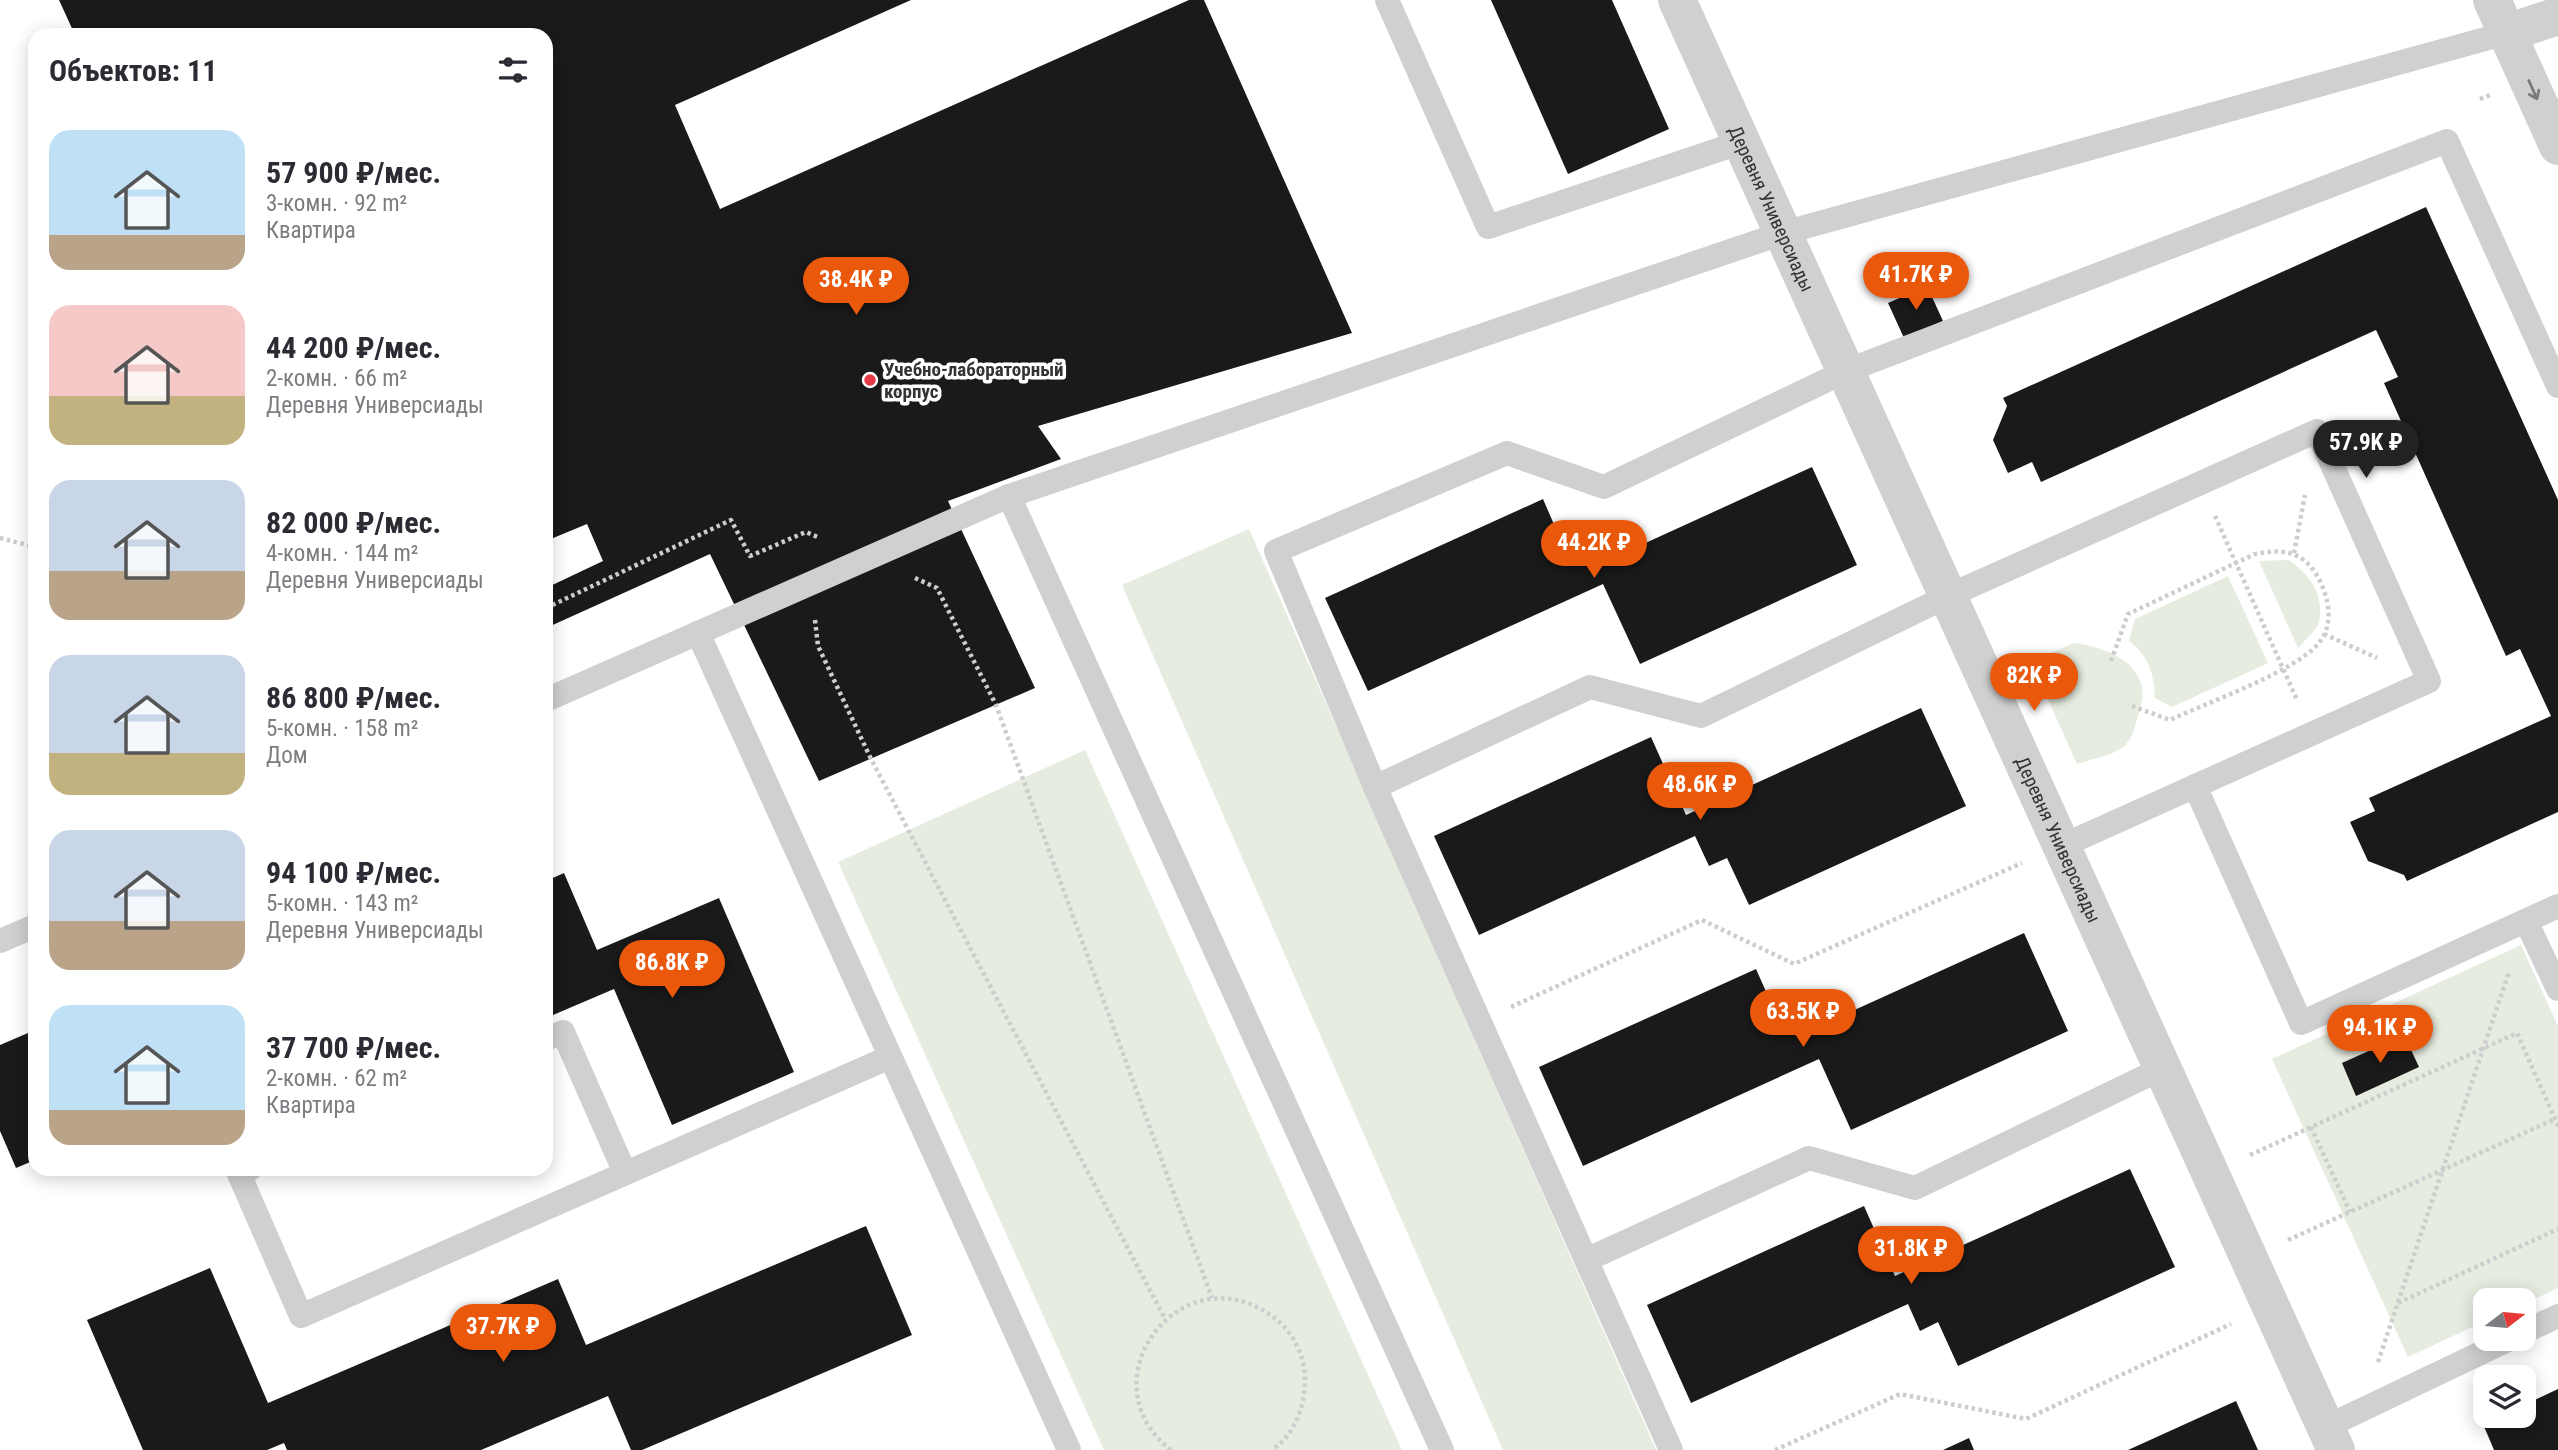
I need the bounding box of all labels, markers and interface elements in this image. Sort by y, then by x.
icon: filters [494,51,532,89]
text: Объектов: 11 [49,53,217,88]
one-way arrow [2527,78,2540,100]
street label: Деревня Универсиады [1724,122,1819,295]
text: 57 900 ₽/мес. [266,155,441,190]
icon: home [105,158,189,242]
text: 3-комн. · 92 m² [266,190,407,217]
text: Квартира [266,217,356,244]
pin: 41.7K ₽ [1851,252,1981,312]
pin: 38.4K ₽ [791,258,921,317]
text: 41.7K ₽ [1879,261,1953,288]
text: 38.4K ₽ [819,266,893,293]
text: 44 200 ₽/мес. [266,330,441,365]
icon: home [105,333,189,417]
place label: Учебно-лабораторный корпус [884,358,1064,403]
text: 2-комн. · 66 m² [266,365,407,392]
marker: Учебно-лабораторный корпус [862,372,878,388]
text: Деревня Универсиады [266,392,484,419]
pin: 57.9K ₽ [2301,420,2431,480]
text: 57.9K ₽ [2329,429,2403,456]
text: 82 000 ₽/мес. [266,505,441,540]
icon: home [105,508,189,592]
pin: 44.2K ₽ [1529,520,1659,580]
text: 44.2K ₽ [1557,529,1631,556]
text: 4-комн. · 144 m² [266,540,418,567]
text: Деревня Универсиады [266,567,484,594]
pin: 82K ₽ [1985,654,2083,713]
text: 82K ₽ [2006,662,2062,689]
text: 86 800 ₽/мес. [266,680,441,715]
icon: home [105,683,189,767]
text: 5-комн. · 158 m² [266,715,418,742]
text: Дом [266,742,308,769]
street label: Деревня Универсиады [2011,753,2106,926]
pin: 48.6K ₽ [1635,762,1765,822]
text: 48.6K ₽ [1663,771,1737,798]
text: 94 100 ₽/мес. [266,855,441,890]
icon: home [105,858,189,942]
text: 5-комн. · 143 m² [266,890,418,917]
text: Деревня Универсиады [266,917,484,944]
pin: 86.8K ₽ [607,940,737,1000]
text: 86.8K ₽ [635,949,709,976]
pin: 63.5K ₽ [1738,990,1868,1049]
text: 63.5K ₽ [1766,998,1840,1025]
pin: 94.1K ₽ [2315,1006,2445,1065]
text: 94.1K ₽ [2343,1014,2417,1041]
text: 37 700 ₽/мес. [266,1030,441,1065]
icon: home [105,1033,189,1117]
text: 2-комн. · 62 m² [266,1065,407,1092]
text: Квартира [266,1092,356,1119]
pin: 31.8K ₽ [1846,1226,1976,1286]
text: 31.8K ₽ [1874,1235,1948,1262]
north arrow [2473,1288,2536,1351]
map controls [2473,1288,2536,1428]
pin: 37.7K ₽ [438,1304,568,1364]
text: 37.7K ₽ [466,1313,540,1340]
button: layers [2473,1365,2536,1428]

